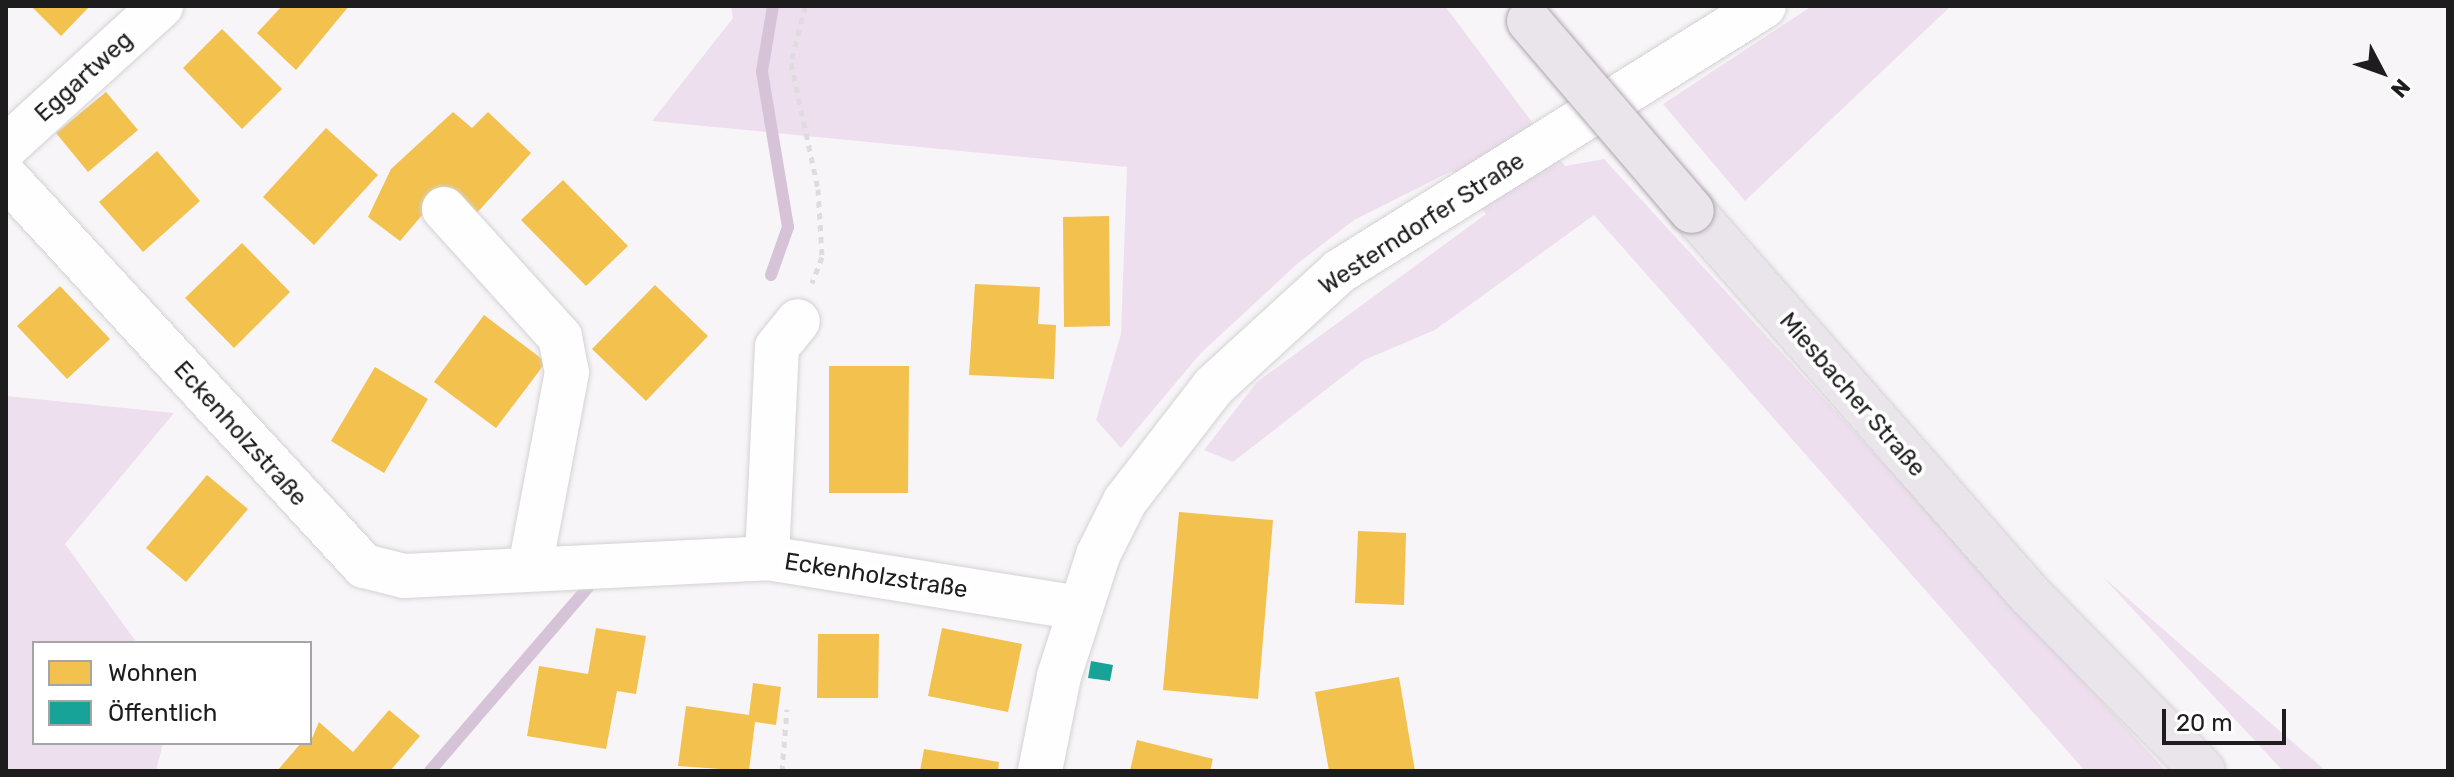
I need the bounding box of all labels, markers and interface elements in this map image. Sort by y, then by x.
street label: Eggartweg [29,26,139,128]
north arrow [2342,32,2422,112]
text: N [2385,73,2416,103]
street label: Westerndorfer Straße [1314,147,1530,301]
street label: Miesbacher Straße [1773,307,1931,483]
street label: Eckenholzstraße [167,356,313,512]
street label: Eckenholzstraße [782,547,970,605]
legend [32,641,312,745]
text: Wohnen [108,659,198,687]
scale bar [2166,693,2290,743]
text: Öffentlich [108,699,217,727]
text: 20 m [2176,709,2233,737]

